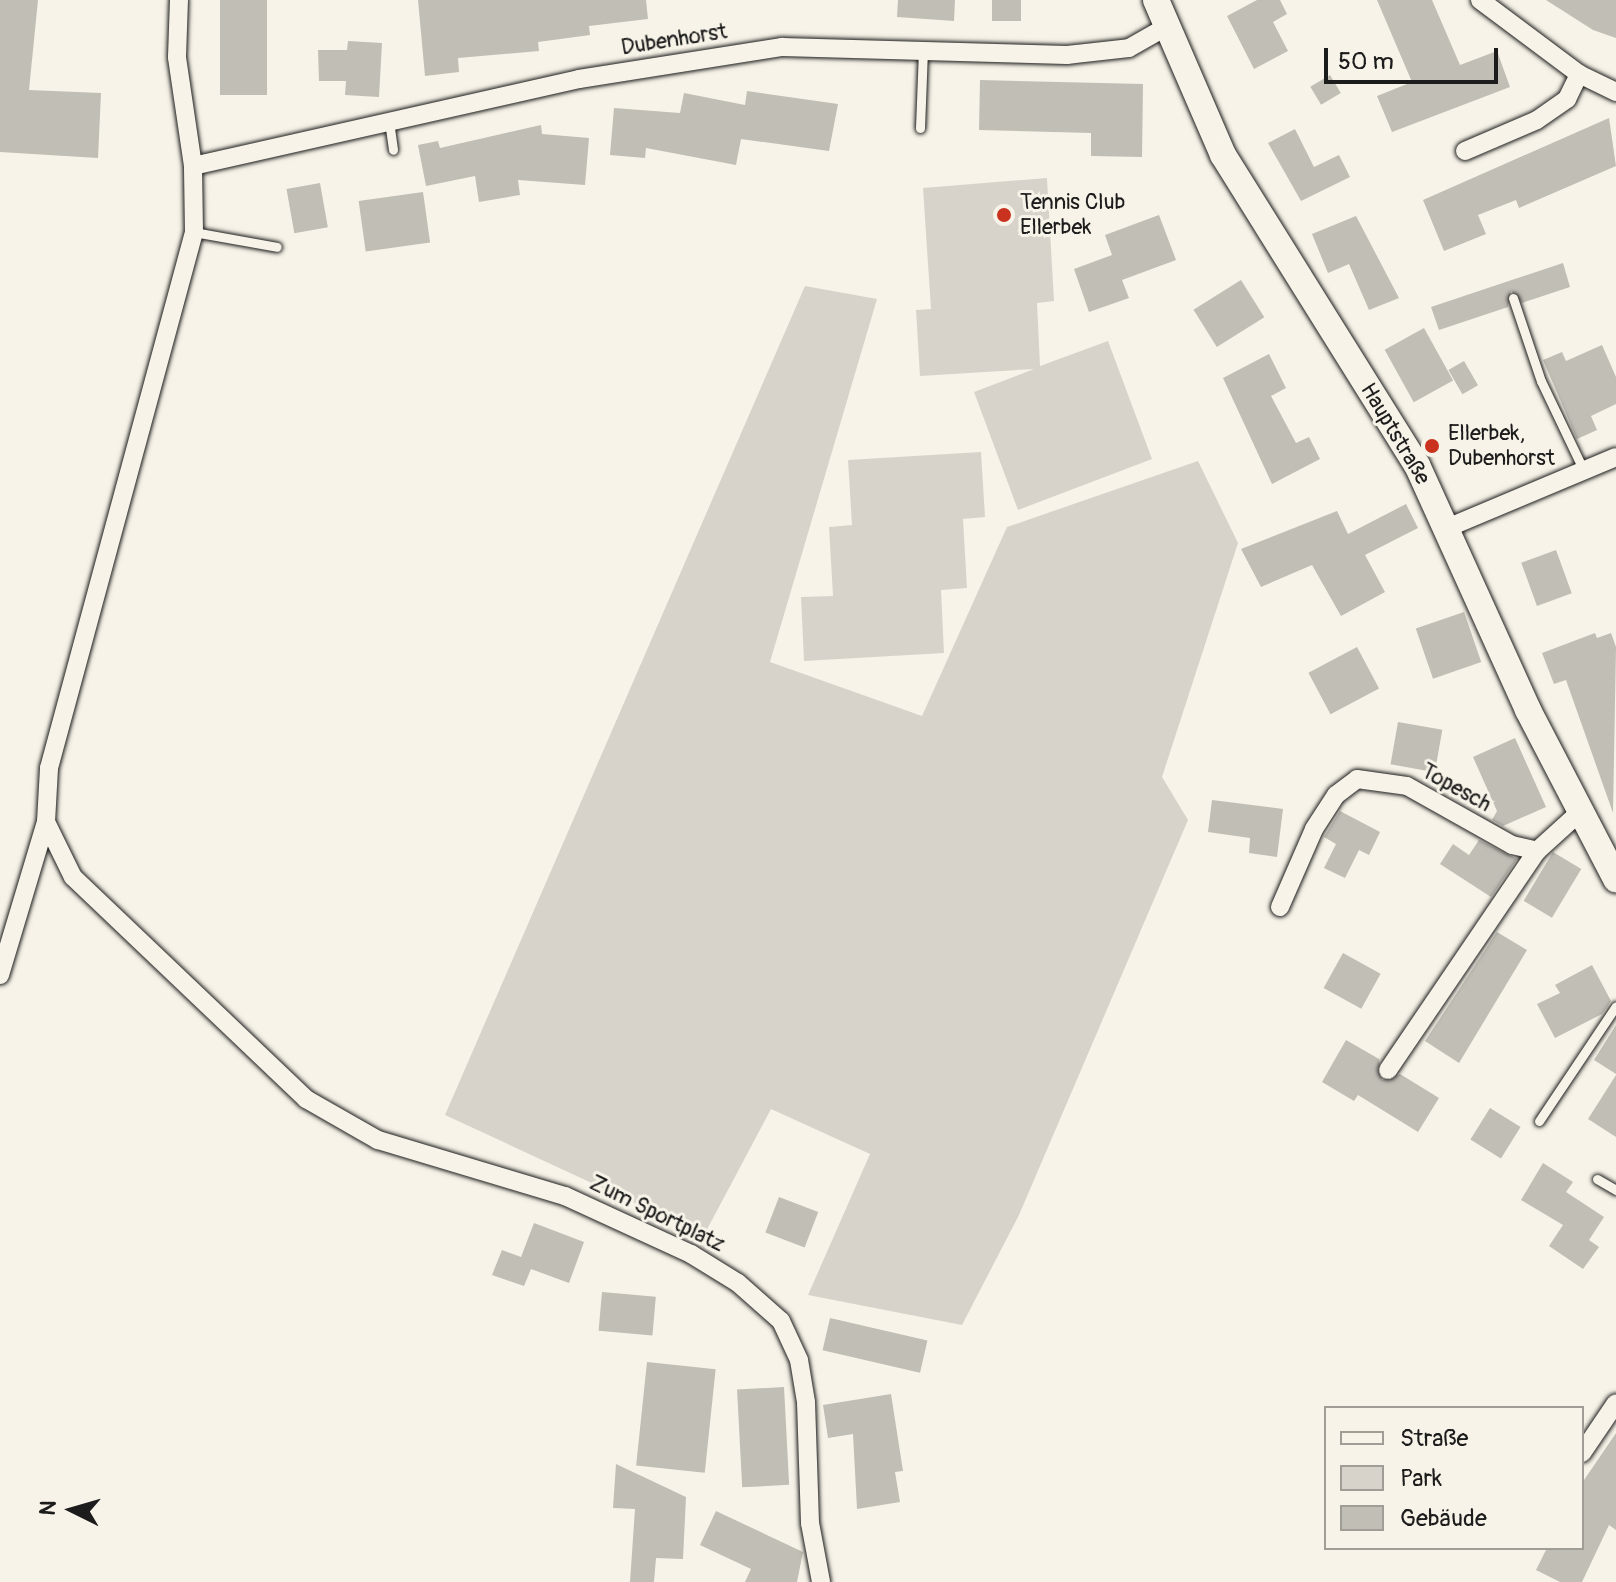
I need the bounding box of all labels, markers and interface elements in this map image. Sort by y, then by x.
street label: Dubenhorst [619,19,729,61]
scale bar [1328,32,1502,82]
text: 50 m [1338,47,1394,76]
place label: Tennis Club Ellerbek [1020,189,1125,240]
marker: Tennis Club Ellerbek [995,206,1013,224]
street label: Hauptstraße [1354,378,1436,490]
place label: Ellerbek, Dubenhorst [1448,420,1555,472]
marker: Ellerbek, Dubenhorst [1423,437,1441,455]
street label: Topesch [1416,758,1496,818]
street label: Zum Sportplatz [585,1170,729,1258]
legend [1324,1406,1584,1550]
text: Straße [1400,1424,1468,1453]
text: Park [1400,1464,1442,1493]
north arrow [32,1470,112,1550]
text: N [33,1499,63,1517]
text: Gebäude [1400,1504,1487,1533]

